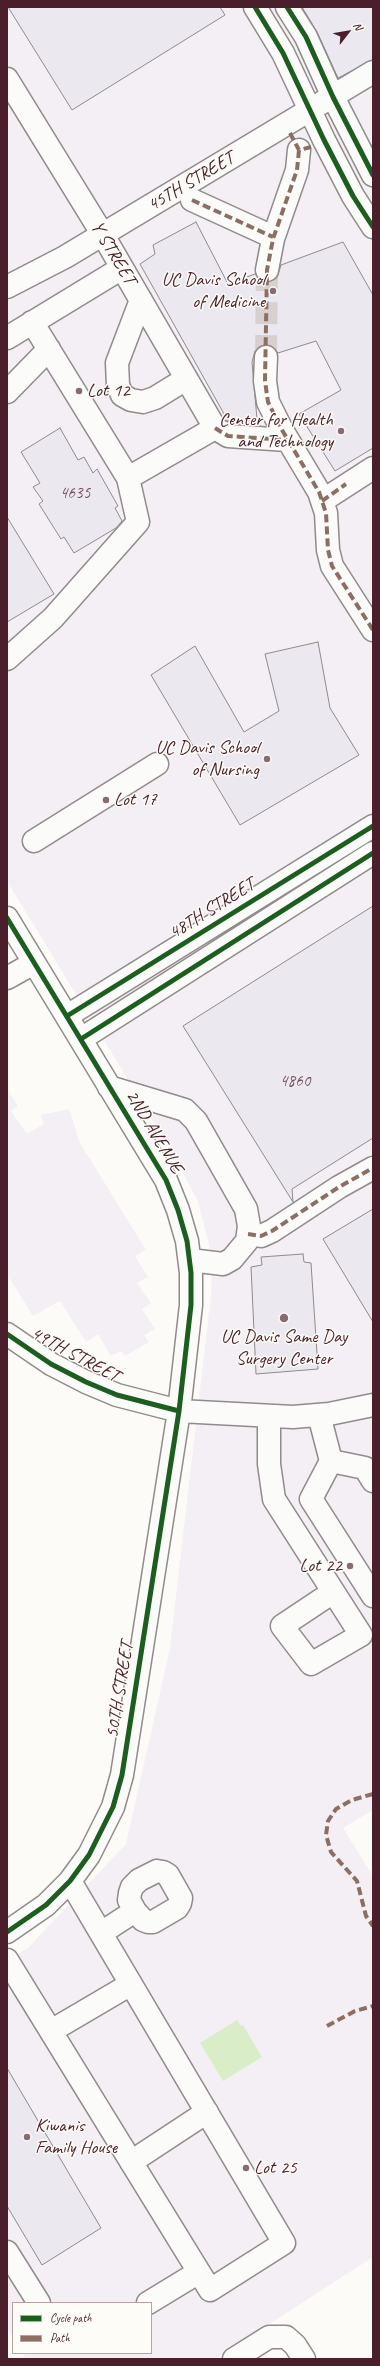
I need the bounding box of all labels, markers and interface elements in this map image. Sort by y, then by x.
north arrow [328,12,368,52]
text: N [351,19,366,32]
street label: 45TH STREET [144,147,238,217]
street label: Y STREET [85,217,141,289]
place label: UC Davis School of Medicine [162,269,265,313]
marker: UC Davis School of Medicine [268,286,278,296]
place label: Lot 12 [87,380,130,402]
marker: Lot 12 [74,386,84,396]
place label: Center for Health and Technology [219,409,333,453]
marker: Center for Health and Technology [336,426,346,436]
house number: 4635 [60,484,90,504]
place label: UC Davis School of Nursing [156,737,259,781]
marker: UC Davis School of Nursing [262,754,272,764]
place label: Lot 17 [114,789,157,811]
marker: Lot 17 [101,795,111,805]
street label: 48TH STREET [165,874,259,944]
house number: 4860 [280,1072,310,1092]
street label: 2ND AVENUE [120,1086,188,1178]
marker: UC Davis Same Day Surgery Center [278,1312,290,1324]
street label: 49TH STREET [27,1322,123,1388]
place label: UC Davis Same Day Surgery Center [221,1326,347,1370]
place label: Lot 22 [299,1555,342,1577]
marker: Lot 22 [345,1561,355,1571]
street label: 50TH STREET [101,1640,139,1740]
place label: Kiwanis Family House [35,2115,117,2159]
marker: Kiwanis Family House [22,2132,32,2142]
place label: Lot 25 [254,2157,297,2179]
marker: Lot 25 [241,2163,251,2173]
legend [12,2302,152,2354]
text: Cycle path [50,2310,92,2326]
text: Path [50,2330,70,2346]

